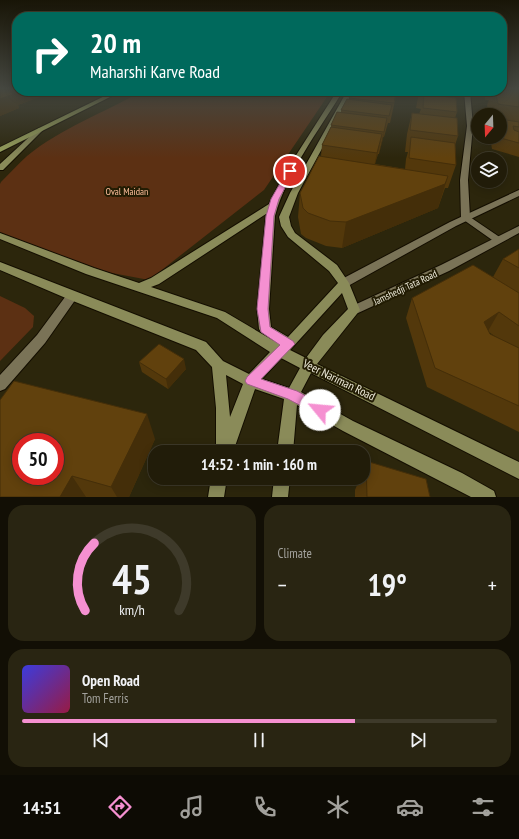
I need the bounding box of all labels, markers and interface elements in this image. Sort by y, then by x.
text: 20 m [90,24,141,61]
icon: right [24,28,76,80]
text: Maharshi Karve Road [90,60,220,83]
north arrow [471,108,507,144]
map controls [471,108,507,188]
button: layers [471,152,507,188]
pin [273,154,307,188]
icon: arrive [279,160,301,182]
park label: Oval Maidan [106,185,148,198]
street label: Jamshedji Tata Road [370,267,439,308]
street label: Veer Nariman Road [300,355,378,404]
position arrow [299,389,341,431]
speed limit sign: 50 [12,433,64,485]
text: 14:52 · 1 min · 160 m [201,455,317,474]
text: Climate [278,545,312,562]
text: 45 [112,552,152,605]
text: 19° [367,565,407,604]
text: − [278,571,287,599]
text: + [488,571,497,599]
text: km/h [119,600,144,619]
text: Open Road [82,671,140,690]
text: Tom Ferris [82,690,128,707]
icon: previous [90,729,112,751]
icon: pause [248,729,270,751]
icon: next [407,729,429,751]
icon: directions [106,793,134,821]
icon: music [178,793,206,821]
icon: phone [251,793,279,821]
icon: climate [324,793,352,821]
icon: car [396,793,424,821]
icon: filters [469,793,497,821]
text: 14:51 [22,796,61,819]

